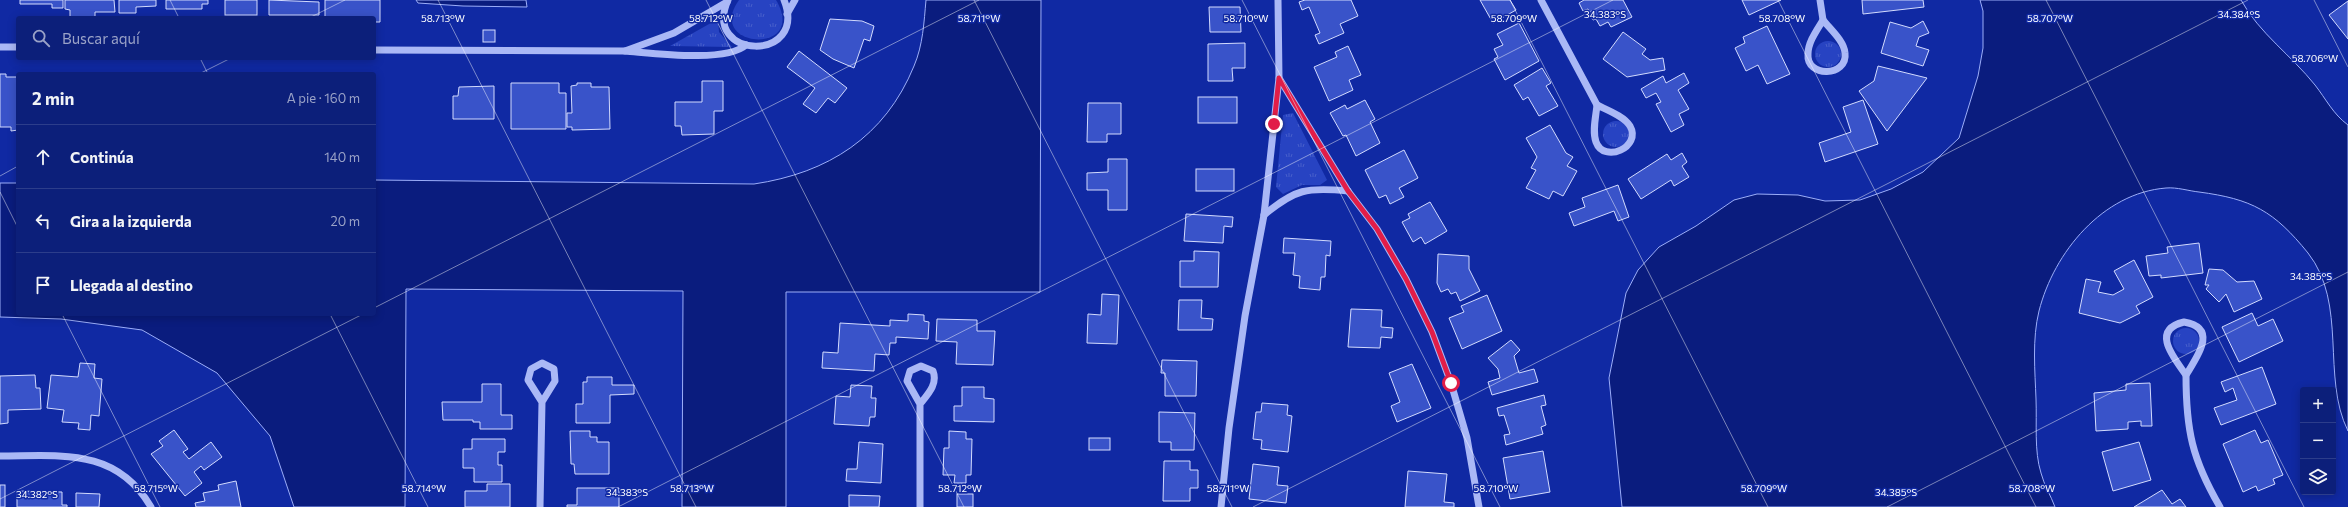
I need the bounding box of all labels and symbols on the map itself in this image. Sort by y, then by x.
text: 34.383°S [1584,8,1626,20]
text: 34.384°S [2218,8,2260,20]
text: 58.713°W [421,12,465,24]
text: 58.712°W [689,12,733,24]
text: 58.711°W [958,12,1000,24]
text: 58.710°W [1224,12,1268,24]
text: 58.709°W [1491,12,1537,24]
text: 58.708°W [1759,12,1805,24]
text: 58.707°W [2027,12,2073,24]
text: 58.706°W [2292,52,2338,64]
route end [1265,115,1283,133]
text: 34.385°S [2290,270,2332,282]
route start [1442,374,1460,392]
text: 58.715°W [134,482,178,494]
text: 58.714°W [402,482,446,494]
text: 58.713°W [670,482,714,494]
text: 58.712°W [938,482,982,494]
text: 58.711°W [1207,482,1249,494]
text: 58.710°W [1474,482,1518,494]
text: 58.709°W [1741,482,1787,494]
text: 58.708°W [2009,482,2055,494]
text: 34.383°S [606,486,648,498]
text: 34.385°S [1875,486,1917,498]
text: 34.382°S [16,488,58,500]

